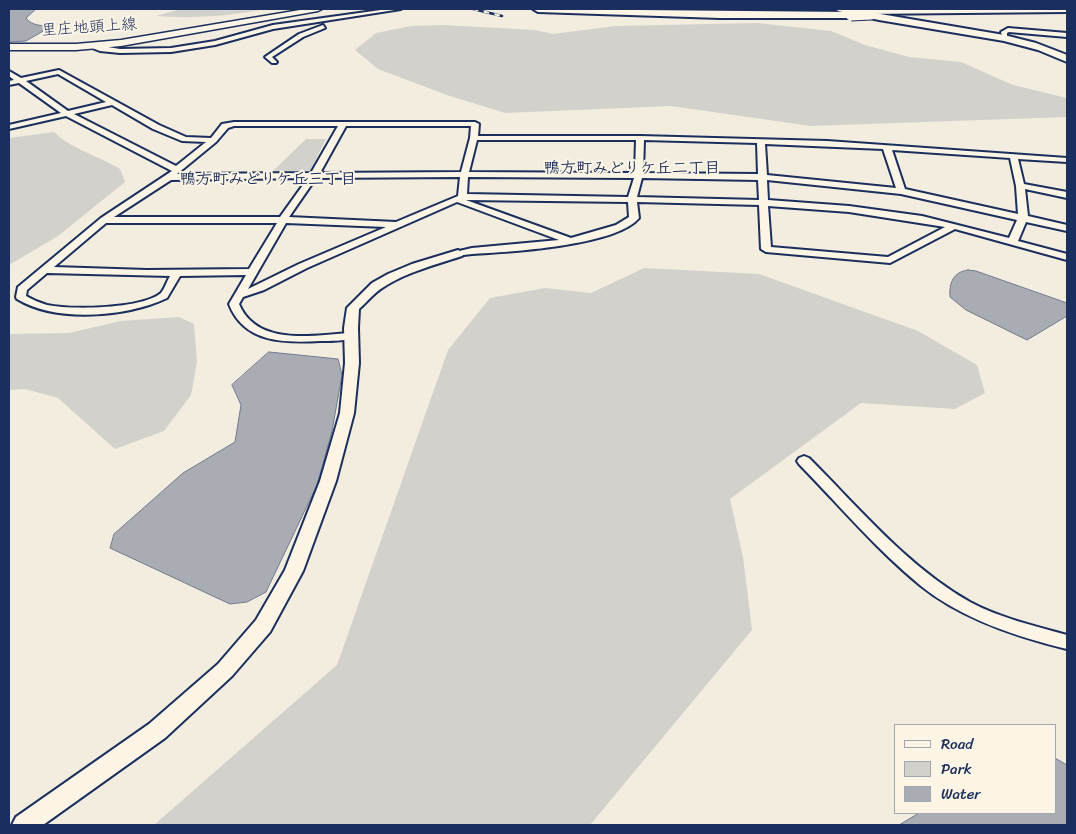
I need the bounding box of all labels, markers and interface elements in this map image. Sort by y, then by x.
street label: 里庄地頭上線 [40,15,138,41]
district label: 鴨方町みどりケ丘二丁目 [544,159,720,179]
district label: 鴨方町みどりケ丘三丁目 [180,170,356,190]
legend [894,724,1056,814]
text: Road [941,731,973,757]
text: Park [941,756,972,782]
text: Water [941,781,981,807]

